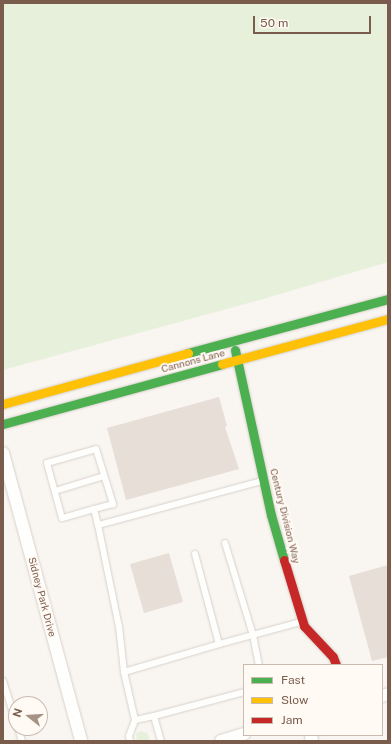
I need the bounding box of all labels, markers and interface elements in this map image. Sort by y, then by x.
scale bar [255,8,373,34]
text: 50 m [260,16,288,30]
street label: Cannons Lane [160,347,226,375]
street label: Century Division Way [267,467,303,565]
street label: Sidney Park Drive [26,556,58,638]
legend [243,664,383,736]
text: Fast [281,673,305,687]
text: Slow [281,693,308,707]
north arrow [8,696,48,736]
text: N [10,707,24,719]
text: Jam [281,713,303,727]

